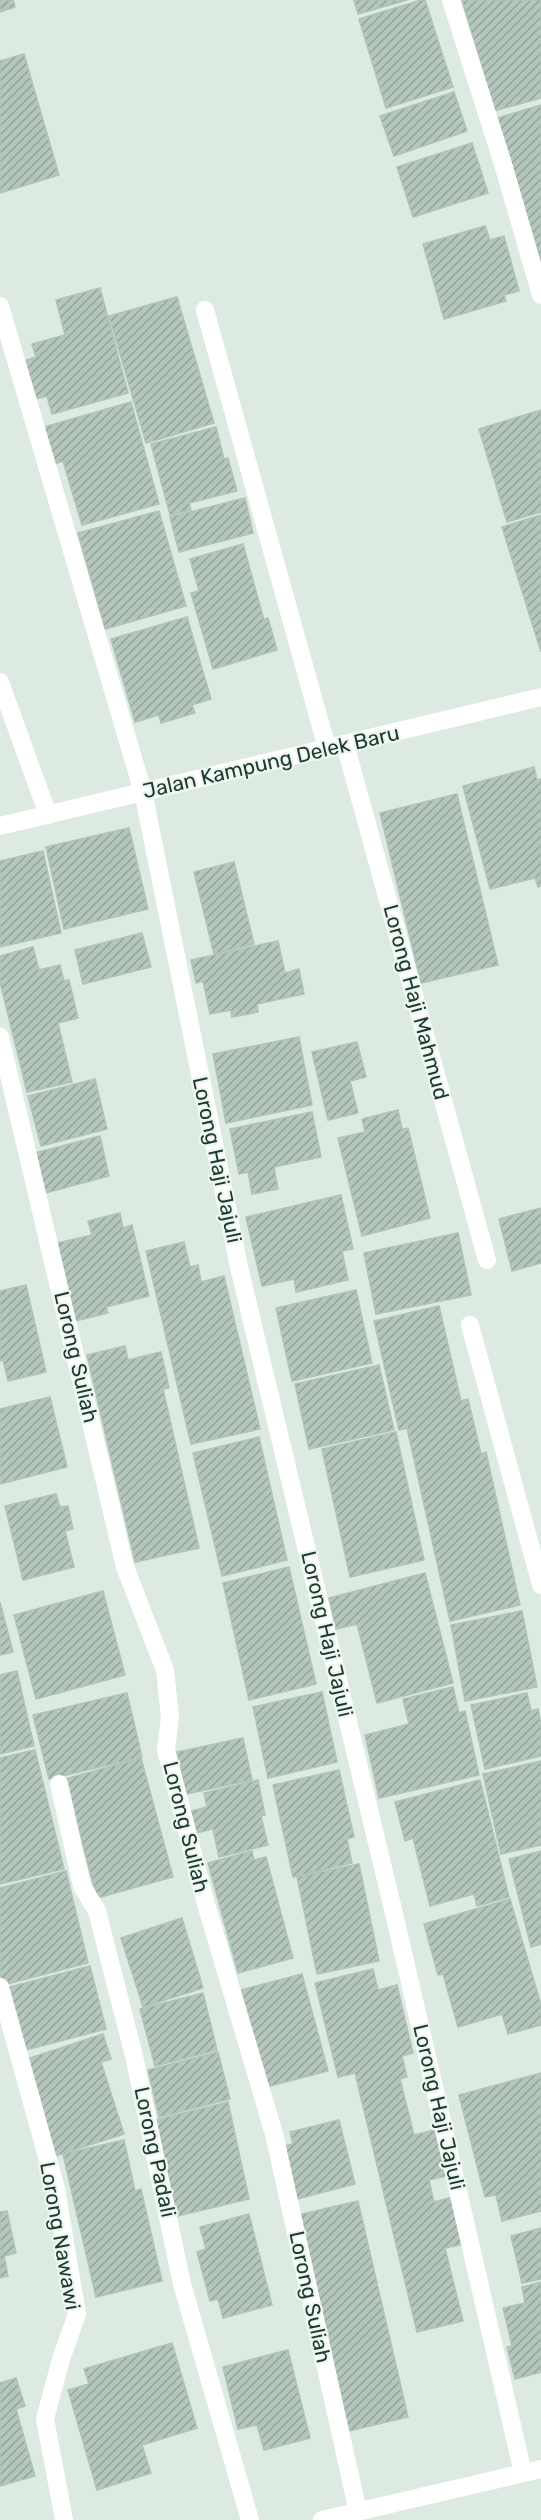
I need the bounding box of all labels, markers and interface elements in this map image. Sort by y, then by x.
street label: Jalan Kampung Delek Baru [140,720,402,803]
street label: Lorong Haji Mahmud [378,902,455,1102]
street label: Lorong Haji Jajuli [188,1074,247,1245]
street label: Lorong Suliah [49,1289,104,1425]
street label: Lorong Haji Jajuli [296,1549,359,1719]
street label: Lorong Suliah [158,1759,215,1895]
street label: Lorong Haji Jajuli [408,2022,471,2192]
street label: Lorong Padali [129,2084,182,2220]
street label: Lorong Nawawi [35,2160,86,2312]
street label: Lorong Suliah [284,2229,337,2365]

